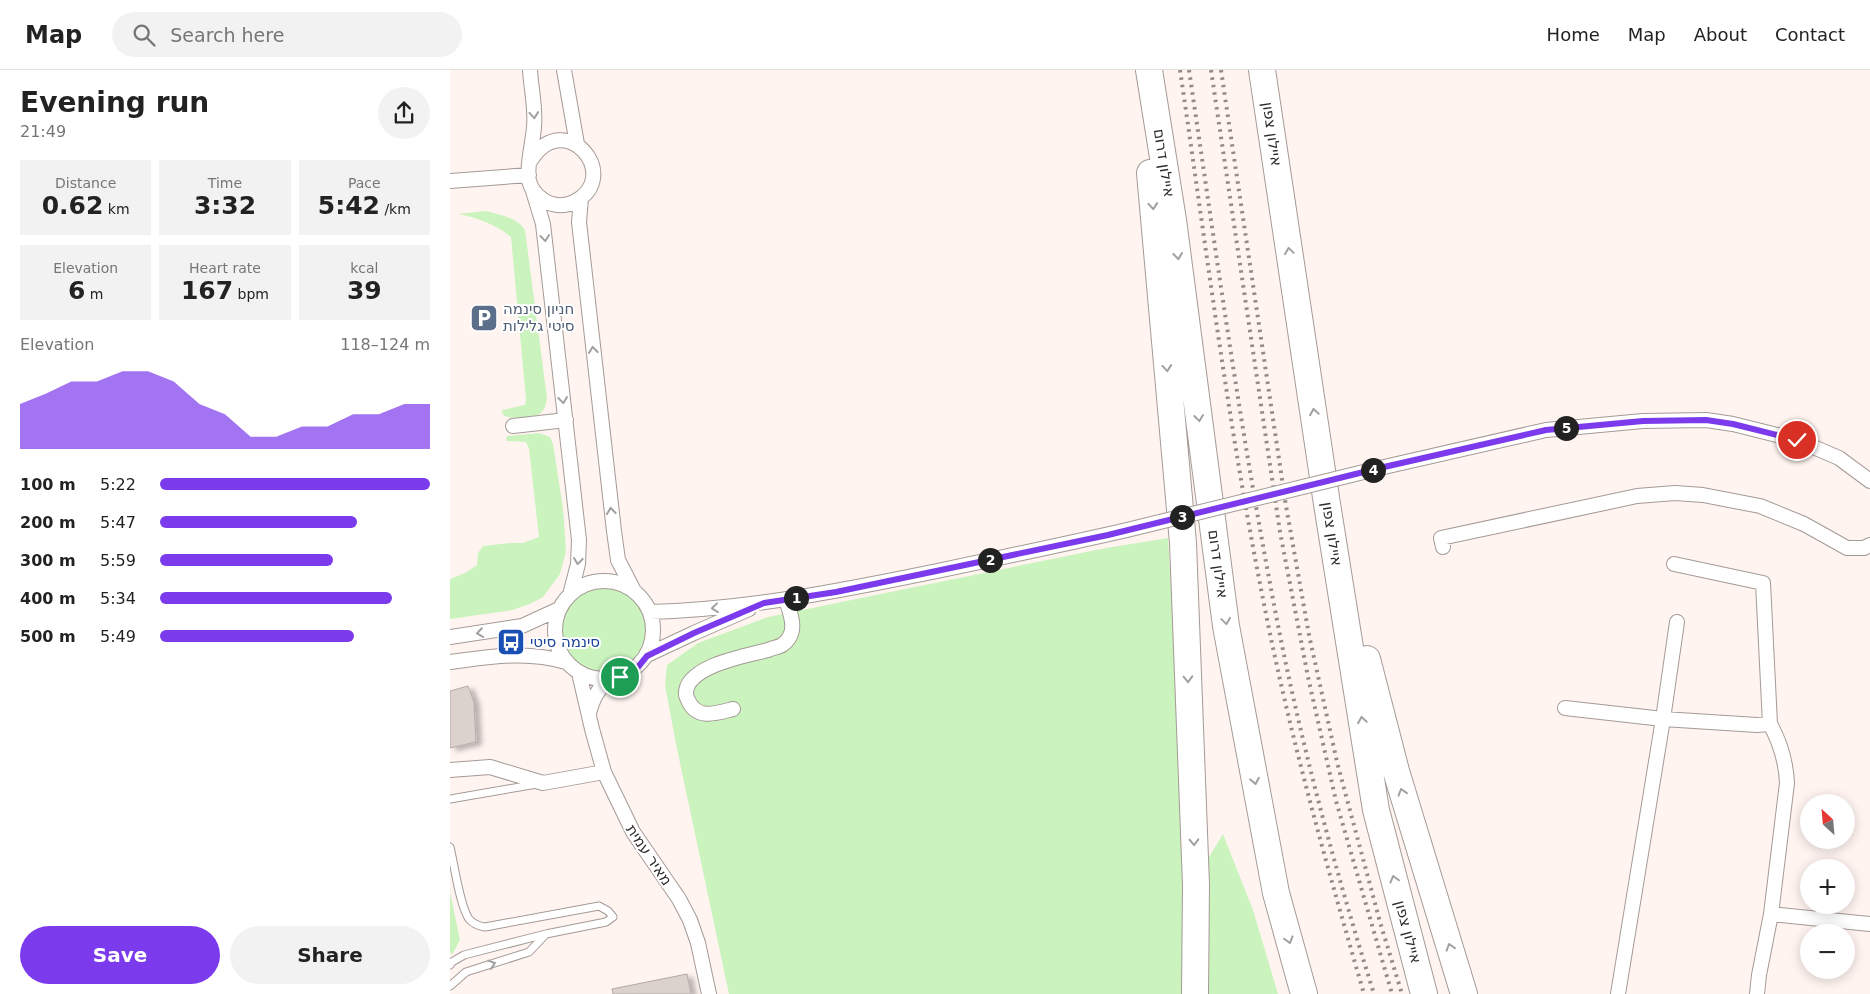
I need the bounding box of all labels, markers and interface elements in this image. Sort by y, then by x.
search box [112,12,462,57]
text: Map [25,21,82,49]
icon: search [130,21,158,49]
text: Search here [170,24,284,46]
text: Home [1547,24,1600,45]
text: Map [1628,24,1666,45]
text: About [1694,24,1747,45]
text: Contact [1775,24,1845,45]
text: Evening run [20,86,209,119]
button: share [378,87,430,139]
street label: איילון צפון [1259,101,1285,167]
one-way arrow [528,111,539,119]
text: 21:49 [20,122,66,141]
street label: איילון דרום [1150,128,1178,198]
text: Distance [55,175,116,191]
text: Time [208,175,242,191]
text: Pace [348,175,381,191]
text: 0.62 [42,191,103,220]
text: 3:32 [194,191,256,220]
text: 5:42 [318,191,380,220]
text: km [103,201,130,217]
text: /km [380,201,411,217]
one-way arrow [1147,202,1158,210]
one-way arrow [539,235,550,243]
one-way arrow [1285,247,1295,256]
one-way arrow [1172,253,1183,261]
text: Elevation [53,260,118,276]
text: Heart rate [189,260,261,276]
text: kcal [350,260,378,276]
text: 6 [68,276,85,305]
text: 167 [181,276,233,305]
text: 39 [347,276,382,305]
text: m [85,286,103,302]
text: bpm [233,286,269,302]
place label: חניון סינמה סיטי גלילות [503,300,574,335]
parking icon: חניון סינמה סיטי גלילות [469,303,499,333]
text: Elevation [20,335,94,354]
text: 118–124 m [340,335,430,354]
one-way arrow [588,346,599,354]
one-way arrow [1162,364,1173,372]
one-way arrow [557,396,568,404]
one-way arrow [1309,407,1319,416]
one-way arrow [1193,414,1204,422]
pin: 5 [1554,416,1578,440]
pin [1776,419,1818,461]
text: 5 [1562,420,1571,436]
icon: check [1783,426,1811,454]
pin: 4 [1360,458,1386,482]
text: 4 [1369,462,1378,478]
text: 100 m [20,475,76,494]
text: 5:22 [100,475,136,494]
street label: איילון צפון [1318,501,1346,567]
pin: 3 [1170,504,1194,530]
one-way arrow [606,507,617,515]
text: 3 [1178,509,1187,525]
text: 200 m [20,513,76,532]
text: 5:47 [100,513,136,532]
street label: איילון דרום [1204,529,1232,599]
pin: 2 [978,548,1002,572]
text: 300 m [20,551,76,570]
text: 5:59 [100,551,136,570]
text: 2 [986,552,995,568]
one-way arrow [573,558,584,566]
pin: 1 [784,586,808,610]
text: 400 m [20,589,76,608]
text: 5:34 [100,589,136,608]
text: 1 [792,590,801,606]
one-way arrow [711,602,719,613]
one-way arrow [1220,617,1230,625]
text: 500 m [20,627,76,646]
text: 5:49 [100,627,136,646]
one-way arrow [475,627,483,638]
bus stop icon: סינמה סיטי [496,627,526,657]
place label: סינמה סיטי [530,633,600,651]
pin [599,656,641,698]
icon: arrive [606,663,634,691]
one-way arrow [1182,675,1193,683]
one-way arrow [1357,716,1367,724]
one-way arrow [1249,776,1260,785]
one-way arrow [1398,788,1408,797]
north arrow [1800,794,1855,849]
map controls [1800,794,1855,979]
street label: מאיר עמית [622,821,676,889]
one-way arrow [1189,838,1199,846]
button: + [1800,859,1855,914]
one-way arrow [1389,875,1400,884]
street label: איילון צפון [1391,898,1425,966]
button: − [1800,924,1855,979]
button: Save [20,926,220,984]
button: Share [230,926,430,984]
one-way arrow [1283,935,1294,944]
one-way arrow [1446,944,1456,952]
one-way arrow [487,959,496,969]

